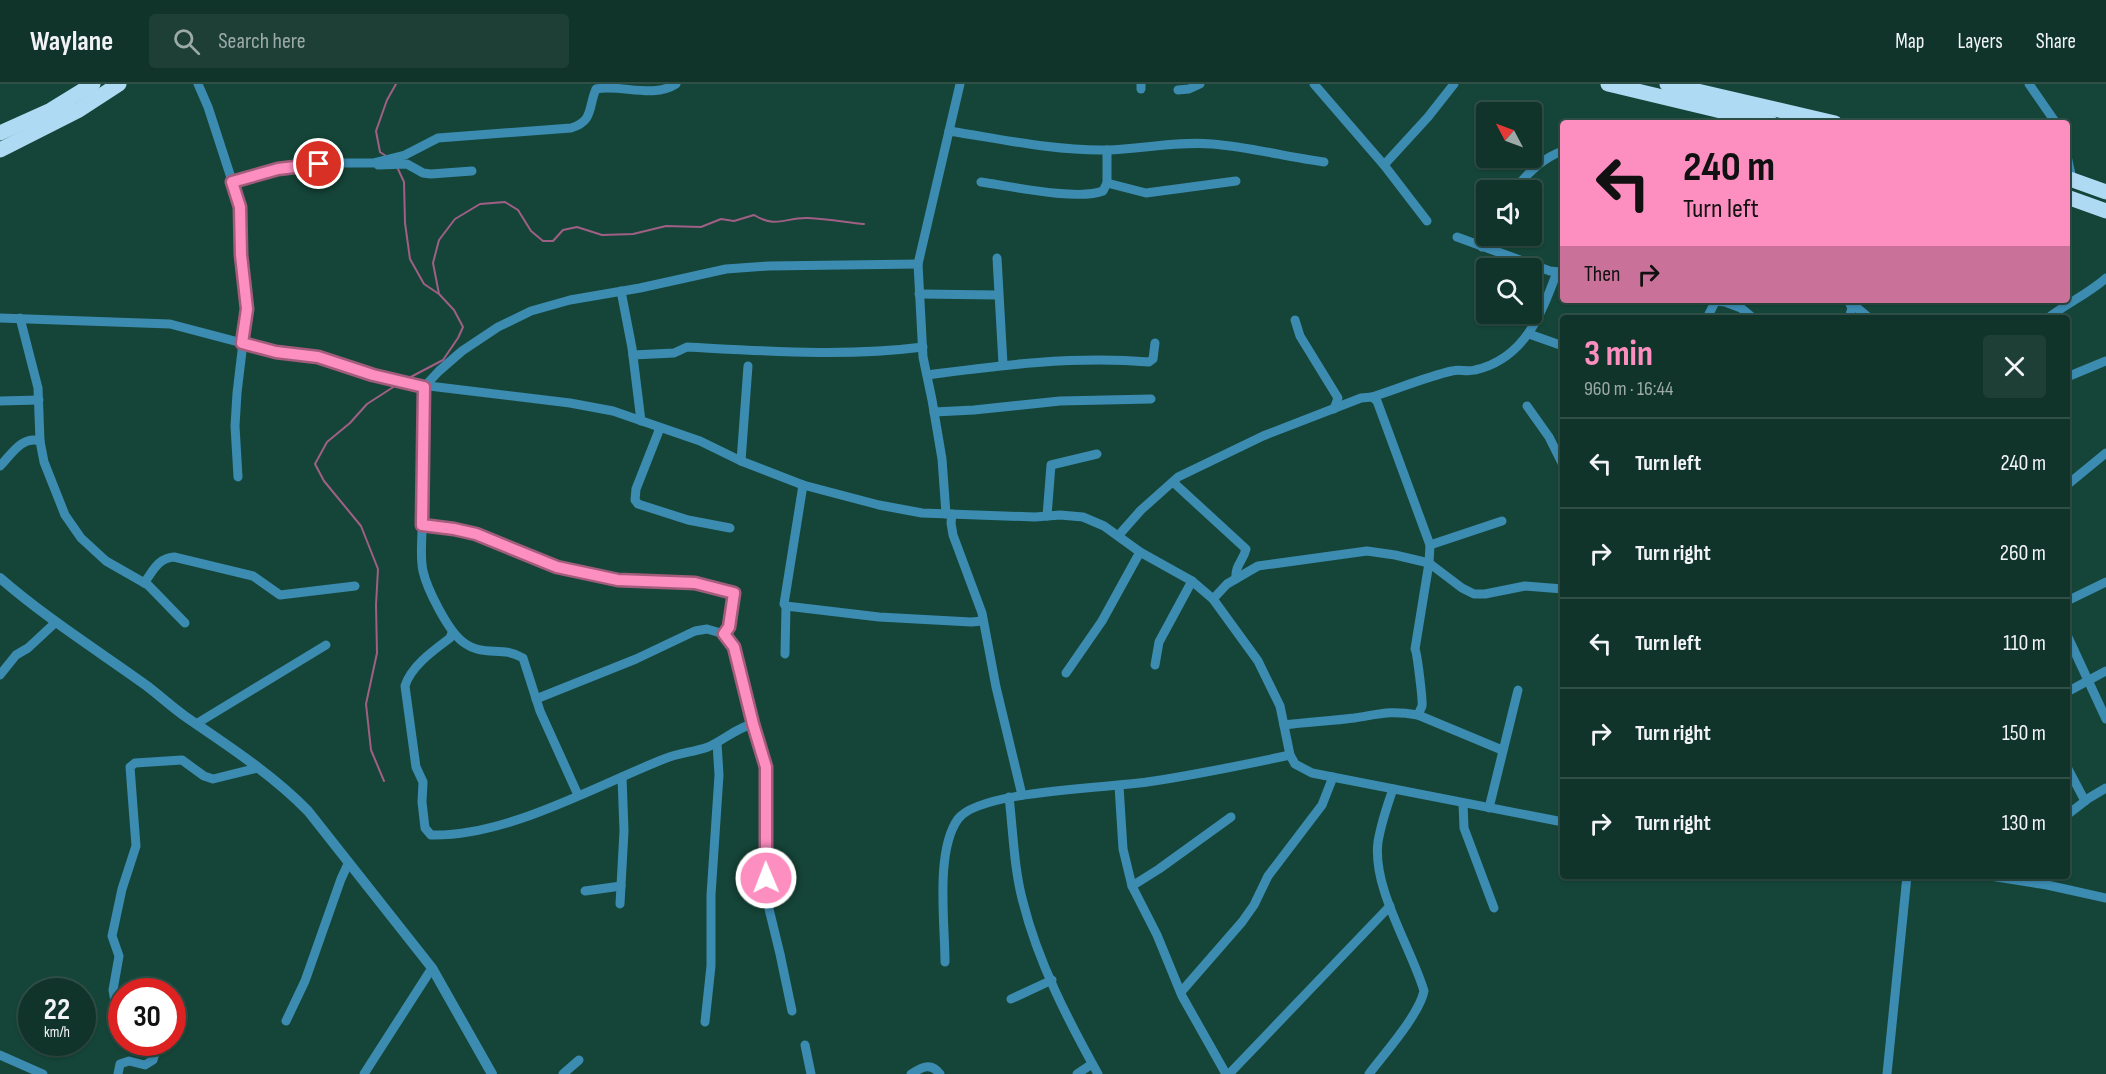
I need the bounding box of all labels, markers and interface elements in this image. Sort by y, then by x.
search box [149,14,569,68]
text: Waylane [30,25,113,58]
icon: search [170,25,203,58]
text: Search here [218,28,306,55]
text: Map [1895,29,1924,54]
text: Layers [1957,29,2003,54]
text: Share [2036,29,2076,54]
north arrow [1476,102,1542,168]
map controls [1476,102,1542,324]
pin [293,138,344,189]
text: 240 m [1683,142,1775,193]
icon: left [1584,144,1662,222]
icon: arrive [302,147,335,180]
button: sound [1476,180,1542,246]
text: Turn left [1683,193,1759,225]
button: search [1476,258,1542,324]
icon: right [1632,258,1665,291]
text: Then [1584,261,1620,288]
text: 3 min [1584,333,1653,376]
button: close [1983,335,2046,398]
text: 960 m · 16:44 [1584,377,1673,401]
icon: left [1584,447,1617,480]
text: Turn left [1635,450,1701,477]
text: 240 m [2000,450,2046,477]
icon: right [1584,537,1617,570]
text: Turn right [1635,540,1711,567]
text: 260 m [2000,540,2046,567]
icon: left [1584,627,1617,660]
text: Turn left [1635,630,1701,657]
text: 110 m [2003,630,2046,657]
icon: right [1584,717,1617,750]
text: Turn right [1635,720,1711,747]
text: 150 m [2002,720,2046,747]
icon: right [1584,807,1617,840]
text: Turn right [1635,810,1711,837]
text: 130 m [2002,810,2046,837]
position arrow [734,846,798,910]
speed limit sign: 30 [108,978,186,1056]
text: 22 [44,992,70,1028]
text: km/h [44,1023,70,1042]

